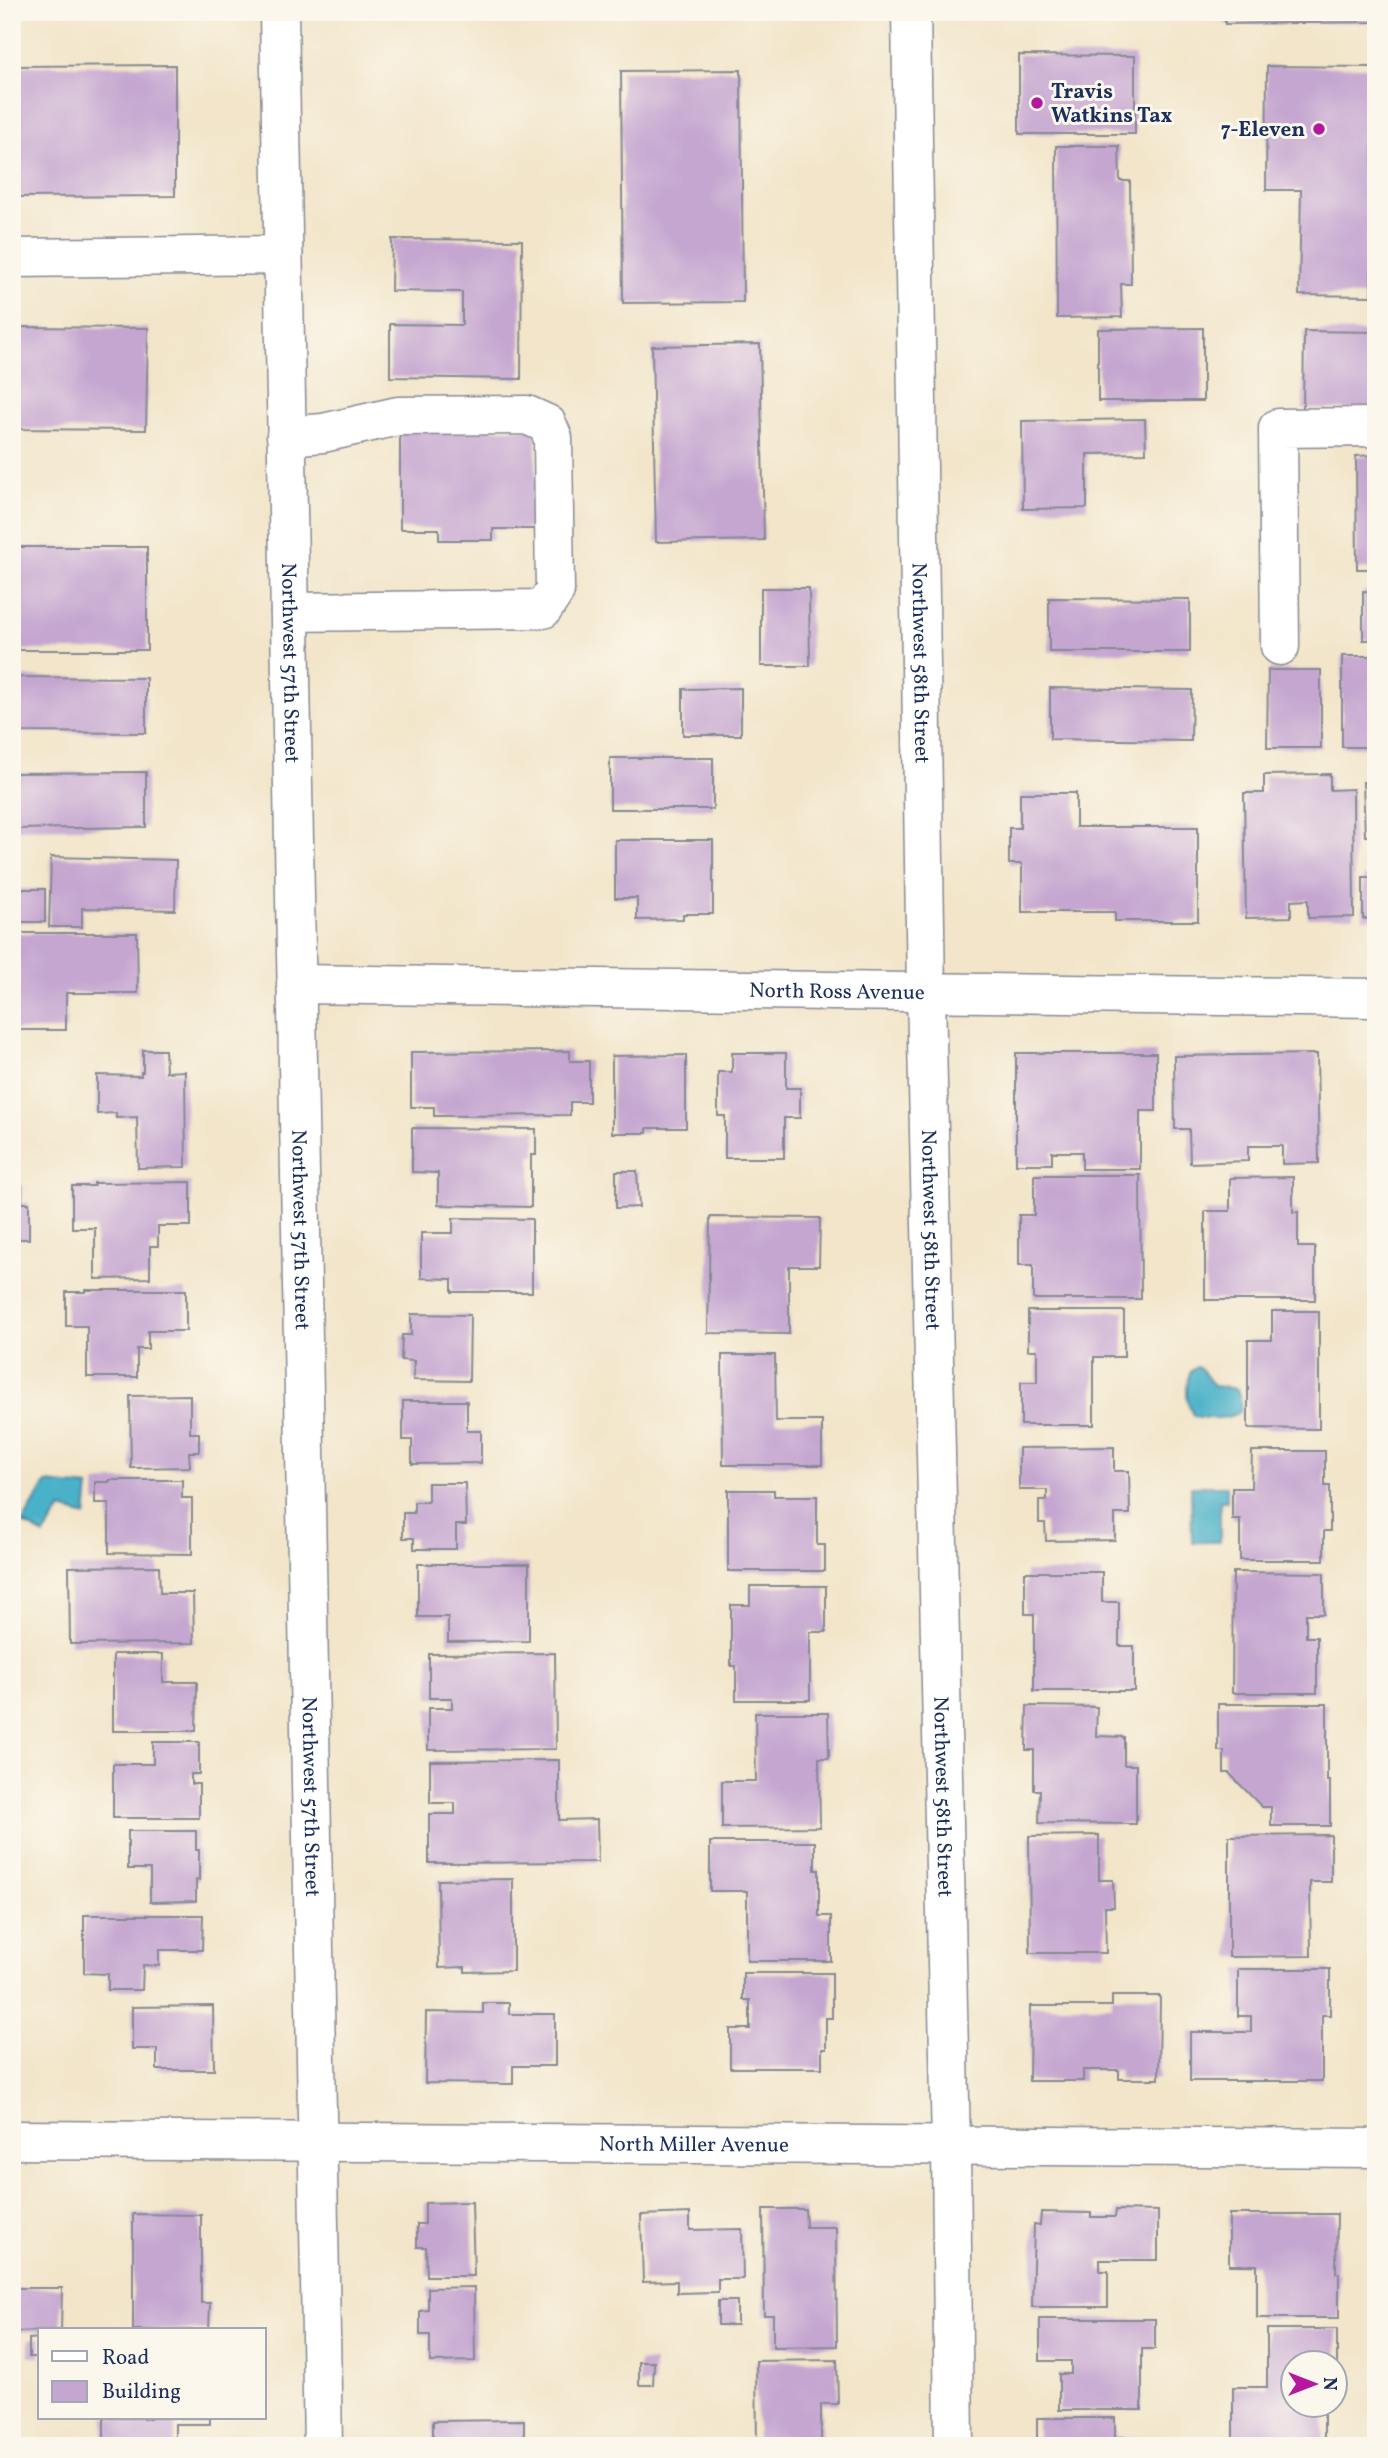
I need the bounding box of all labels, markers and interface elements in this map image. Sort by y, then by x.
place label: Travis Watkins Tax [1051,78,1173,131]
marker: Travis Watkins Tax [1029,95,1045,111]
place label: 7-Eleven [1221,116,1305,145]
marker: 7-Eleven [1311,121,1327,137]
street label: Northwest 57th Street [273,562,306,764]
street label: Northwest 58th Street [903,562,936,764]
street label: North Ross Avenue [749,977,925,1008]
street label: Northwest 57th Street [283,1129,316,1330]
street label: Northwest 58th Street [913,1129,946,1331]
street label: Northwest 57th Street [293,1696,326,1897]
street label: Northwest 58th Street [925,1696,959,1898]
street label: North Miller Avenue [599,2130,789,2161]
legend [38,2328,266,2420]
text: Road [102,2344,149,2373]
north arrow [1280,2350,1350,2420]
text: N [1316,2377,1342,2391]
text: Building [102,2378,181,2407]

